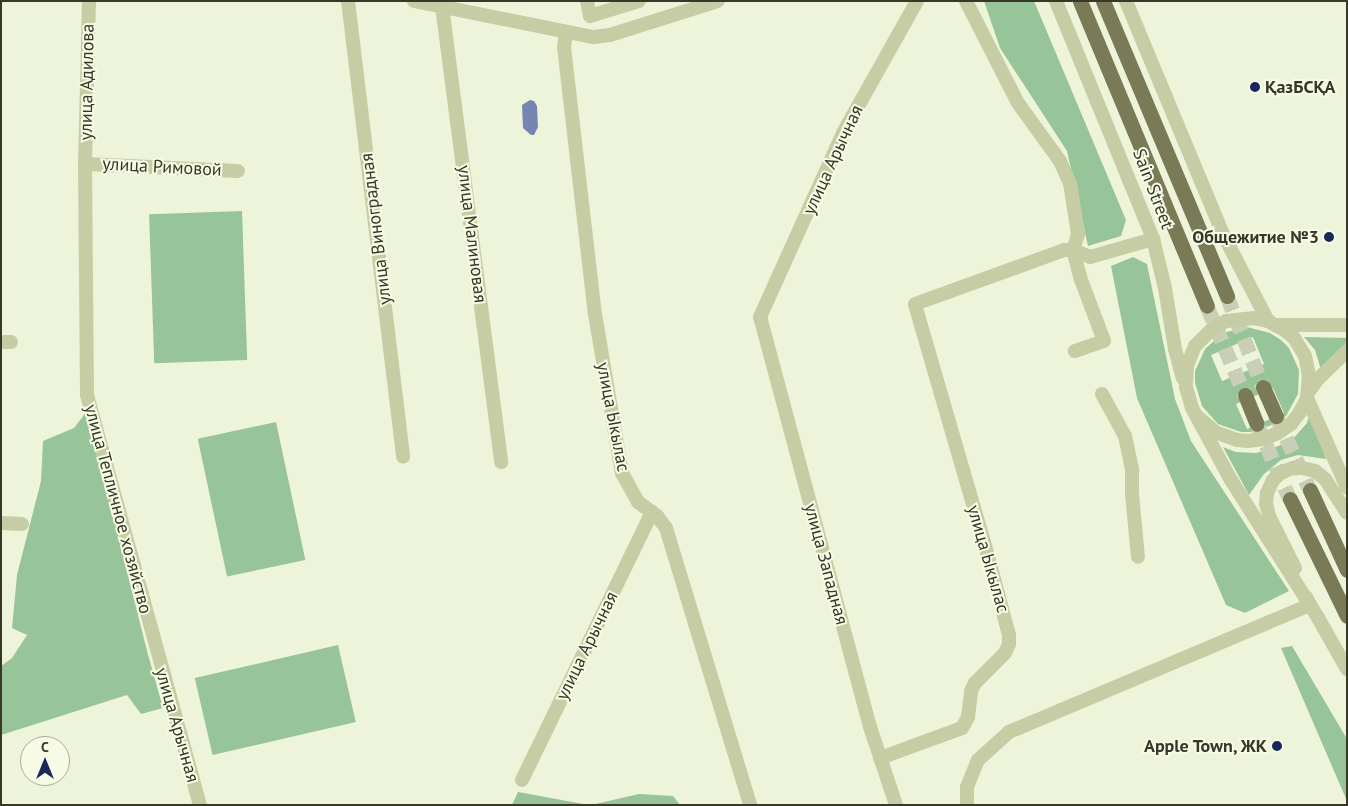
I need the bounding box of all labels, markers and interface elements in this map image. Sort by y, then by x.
street label: улица Адилова [75,23,99,141]
place label: ҚазБСҚА [1265,76,1335,98]
marker: ҚазБСҚА [1249,81,1261,93]
street label: улица Арычная [798,102,868,218]
street label: Sain Street [1128,146,1178,232]
street label: улица Виноградная [356,152,396,306]
street label: улица Римовой [102,153,222,181]
street label: улица Малиновая [453,164,491,304]
place label: Общежитие №3 [1192,226,1319,248]
marker: Общежитие №3 [1323,231,1335,243]
street label: улица Ыкылас [592,360,634,474]
street label: улица Тепличное хозяйство [80,402,156,616]
street label: улица Западная [799,501,853,627]
street label: улица Ыкылас [962,503,1014,615]
street label: улица Арычная [551,588,623,704]
street label: улица Арычная [150,665,204,785]
place label: Apple Town, ЖК [1142,735,1267,757]
north arrow [20,736,70,786]
text: С [41,738,49,756]
marker: Apple Town, ЖК [1271,740,1283,752]

